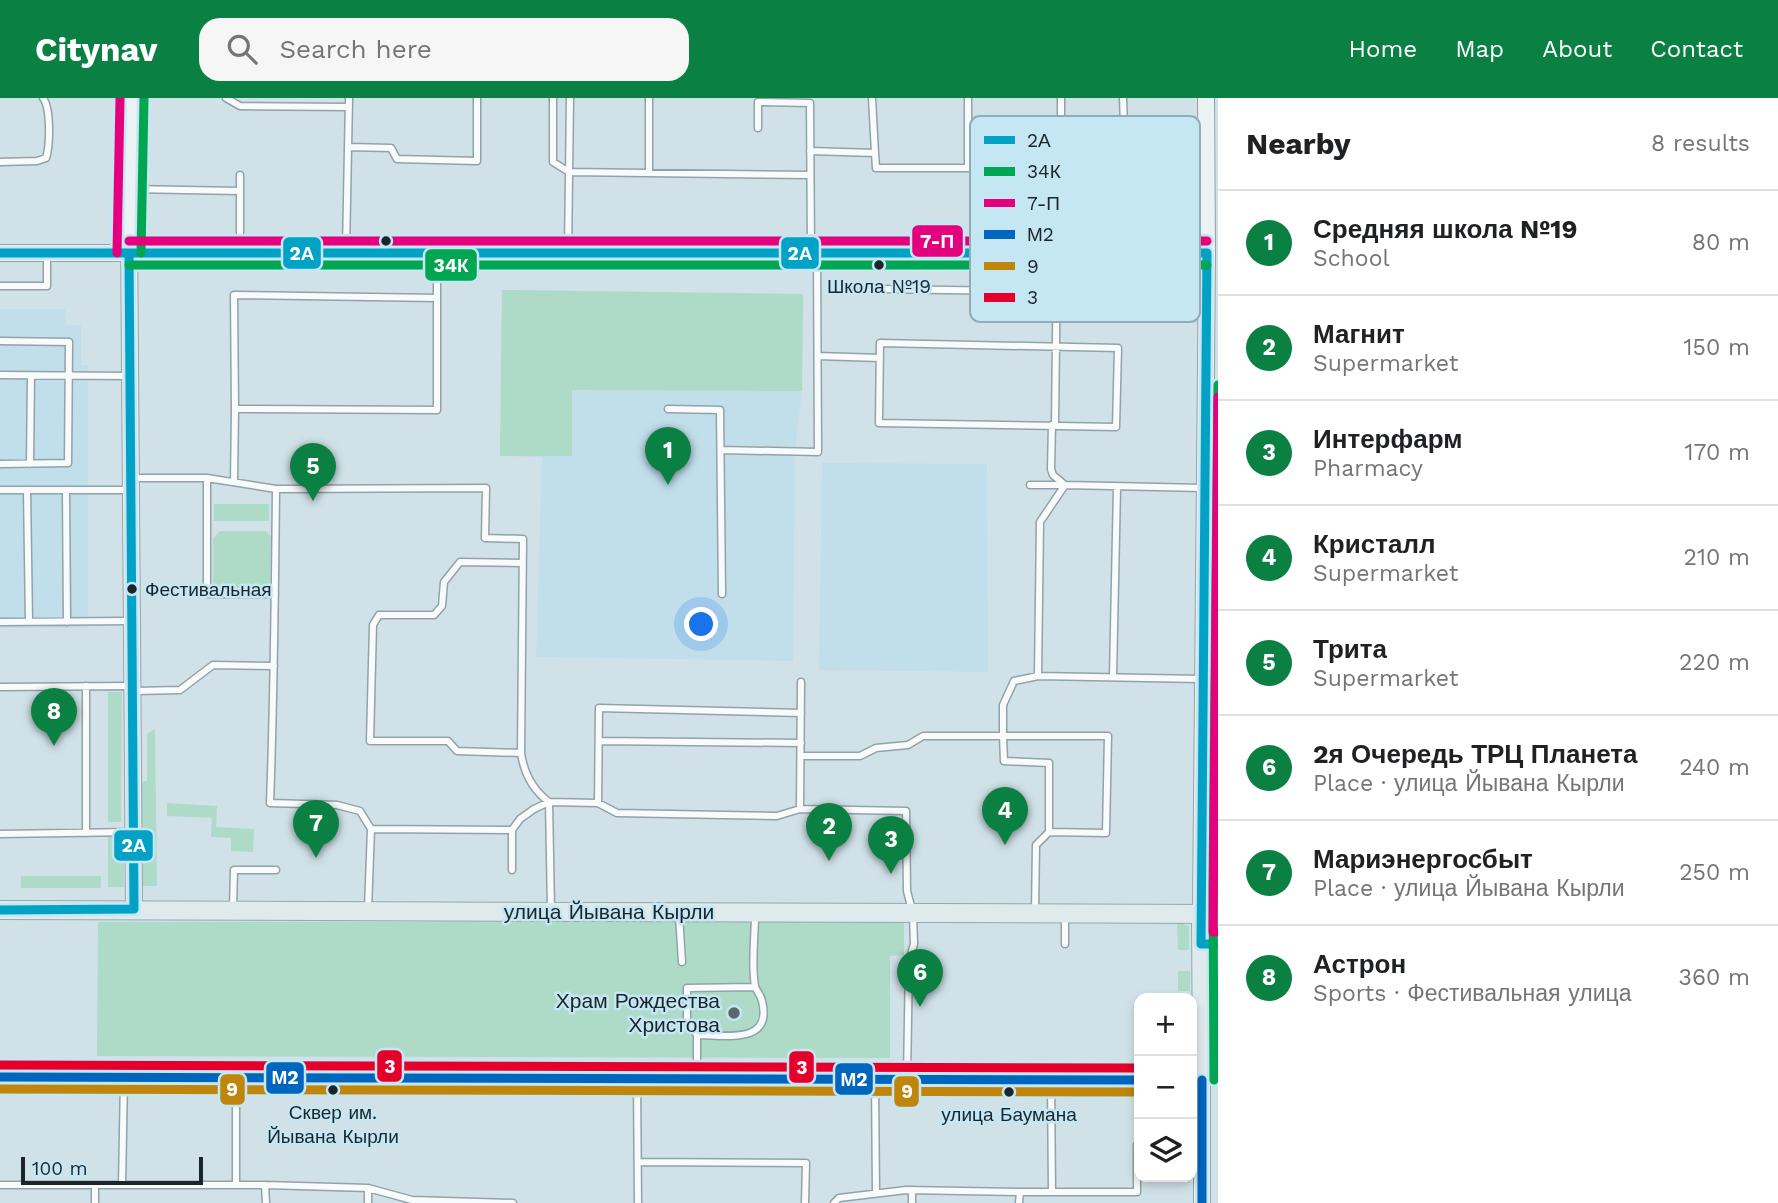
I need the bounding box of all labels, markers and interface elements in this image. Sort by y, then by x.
search box [199,18,689,81]
text: Citynav [35,30,157,69]
icon: search [223,30,261,68]
text: Search here [279,34,432,64]
text: Home [1349,35,1417,63]
text: Map [1455,35,1504,63]
text: About [1542,35,1612,63]
text: Contact [1650,35,1743,63]
legend [970,116,1200,322]
text: Nearby [1246,126,1351,161]
text: 2А [1027,129,1051,152]
text: 8 results [1651,130,1750,157]
text: 34К [1027,160,1061,183]
text: 7-П [1027,192,1060,215]
text: Средняя школа №19 [1313,214,1578,244]
text: М2 [1027,223,1054,246]
line badge: 7-П [911,224,964,258]
text: 1 [1264,229,1274,256]
text: 80 m [1692,229,1750,256]
text: 7-П [920,230,954,253]
unlabelled marker [379,234,393,248]
line badge: 2А [282,236,322,270]
line badge: 2А [780,236,820,270]
text: 2А [289,242,315,265]
text: 2А [787,242,813,265]
text: School [1313,245,1390,272]
line badge: 34К [424,248,478,282]
text: 34К [433,254,469,277]
text: 9 [1027,255,1039,278]
marker: Школа №19 [872,258,886,272]
place label: Школа №19 [827,275,931,298]
text: 3 [1027,286,1038,309]
text: Магнит [1313,319,1405,349]
text: 2 [1262,334,1276,361]
text: 150 m [1684,334,1750,361]
text: Supermarket [1313,350,1458,377]
text: Интерфарм [1313,424,1462,454]
pin: 1 [645,427,691,485]
text: 3 [1262,439,1276,466]
text: 170 m [1685,439,1750,466]
pin: 5 [290,443,336,501]
text: Pharmacy [1313,455,1423,482]
text: Кристалл [1313,529,1435,559]
text: 4 [1262,544,1276,571]
text: 210 m [1684,544,1750,571]
text: Supermarket [1313,560,1458,587]
place label: Фестивальная [145,578,272,601]
marker: Фестивальная [125,582,139,596]
your location [684,607,718,641]
text: Трита [1313,634,1387,664]
text: 5 [1262,649,1276,676]
text: 220 m [1679,649,1750,676]
text: Supermarket [1313,665,1458,692]
pin: 8 [31,688,77,746]
text: 2я Очередь ТРЦ Планета [1313,739,1637,769]
text: 6 [1262,754,1276,781]
text: 240 m [1679,754,1750,781]
text: Place · улица Йывана Кырли [1313,770,1625,797]
pin: 4 [982,787,1028,845]
pin: 7 [293,800,339,858]
pin: 2 [806,803,852,861]
pin: 3 [868,816,914,874]
line badge: 2А [113,829,154,862]
text: 2А [121,834,147,857]
text: Мариэнергосбыт [1313,844,1533,874]
text: 7 [1262,859,1276,886]
text: 250 m [1679,859,1750,886]
text: Place · улица Йывана Кырли [1313,875,1625,902]
street label: улица Йывана Кырли [504,899,714,924]
pin: 6 [897,949,943,1007]
text: Астрон [1313,949,1406,979]
text: 8 [1262,964,1276,991]
text: 360 m [1679,964,1750,991]
text: Sports · Фестивальная улица [1313,980,1632,1007]
place label: Храм Рождества Христова [556,988,720,1037]
map controls [1134,993,1197,1182]
button: + [1134,993,1197,1056]
marker: Храм Рождества Христова [726,1005,742,1021]
line badge: 3 [376,1049,403,1083]
line badge: 3 [788,1050,815,1084]
text: 3 [384,1055,396,1078]
text: 3 [796,1056,808,1079]
button: − [1134,1056,1197,1119]
line badge: М2 [265,1061,305,1095]
line badge: М2 [834,1062,874,1096]
text: М2 [271,1066,299,1089]
text: М2 [840,1068,868,1091]
line badge: 9 [219,1073,246,1106]
line badge: 9 [893,1075,920,1108]
text: 9 [226,1078,238,1101]
text: 9 [901,1080,913,1103]
marker: Сквер им. Йывана Кырли [326,1083,340,1097]
marker: улица Баумана [1002,1085,1016,1099]
place label: Сквер им. Йывана Кырли [267,1101,399,1148]
place label: улица Баумана [941,1103,1077,1126]
button: layers [1134,1119,1197,1182]
scale bar [21,1154,203,1186]
text: 100 m [32,1157,88,1180]

